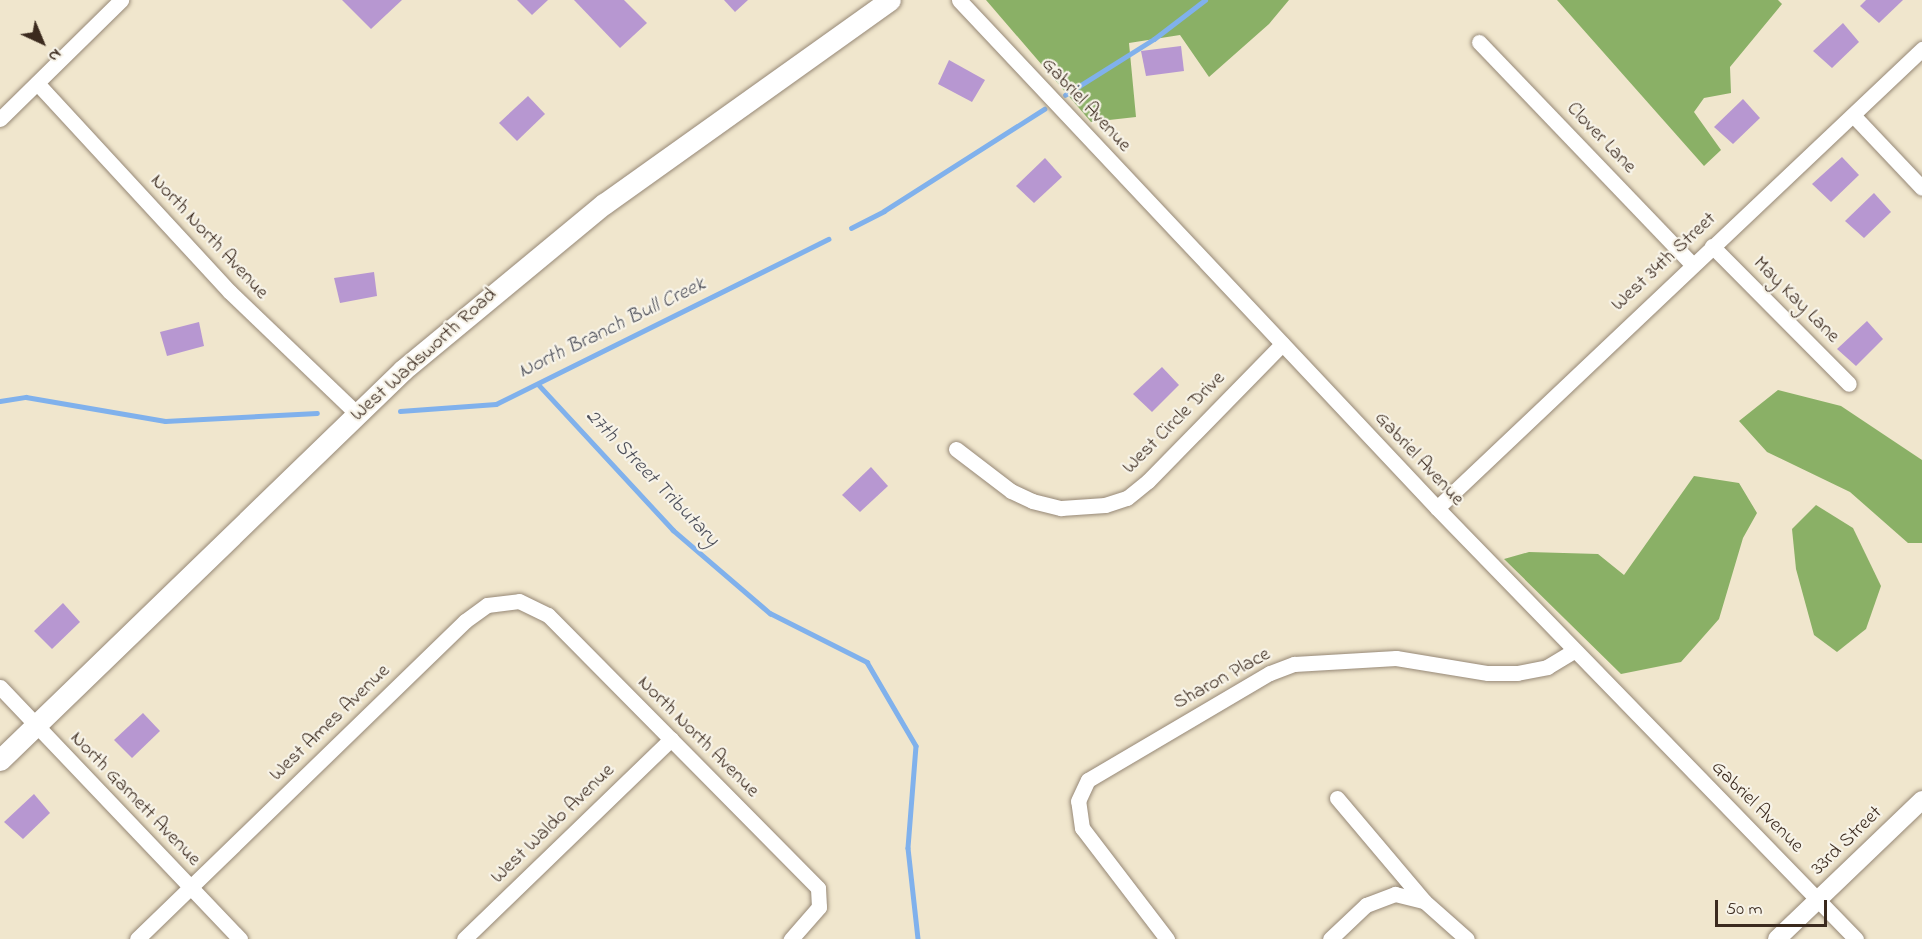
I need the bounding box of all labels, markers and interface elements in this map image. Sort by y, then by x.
north arrow [12,12,72,72]
text: N [42,43,67,67]
street label: Gabriel Avenue [1036,53,1136,157]
street label: Clover Lane [1561,97,1641,179]
street label: North North Avenue [145,169,273,305]
street label: West 34th Street [1607,207,1721,317]
street label: May Kay Lane [1748,252,1844,348]
water label: North Branch Bull Creek [514,272,710,384]
street label: West Wadsworth Road [346,283,502,427]
street label: West Circle Drive [1118,367,1230,479]
water label: 27th Street Tributary [580,404,724,552]
street label: Gabriel Avenue [1369,407,1469,511]
street label: Sharon Place [1169,643,1275,715]
street label: West Ames Avenue [265,659,395,787]
street label: North North Avenue [632,671,764,803]
street label: North Garnett Avenue [65,727,205,871]
street label: Gabriel Avenue [1706,756,1808,858]
street label: West Waldo Avenue [486,759,620,889]
street label: 33rd Street [1807,801,1887,881]
scale bar [1718,888,1830,926]
text: 50 m [1726,897,1763,923]

